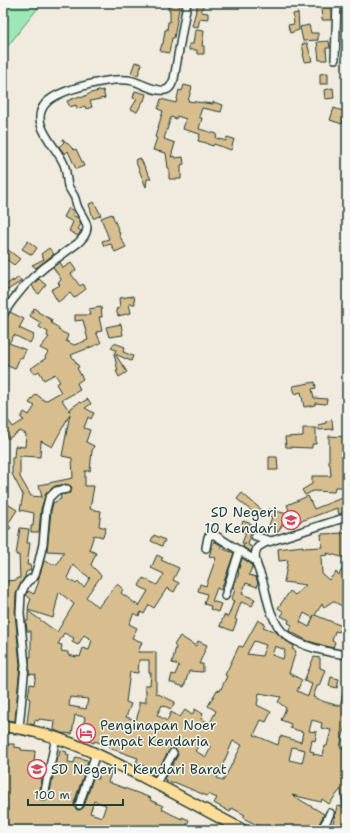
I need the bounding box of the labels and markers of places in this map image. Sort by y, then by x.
place label: SD Negeri 10 Kendari [205,503,277,537]
school or university icon: SD Negeri 10 Kendari [280,509,302,531]
place label: Penginapan Noer Empat Kendaria [100,716,217,750]
hotel icon: Penginapan Noer Empat Kendaria [75,722,97,744]
school or university icon: SD Negeri 1 Kendari Barat [26,758,48,780]
place label: SD Negeri 1 Kendari Barat [51,760,227,778]

